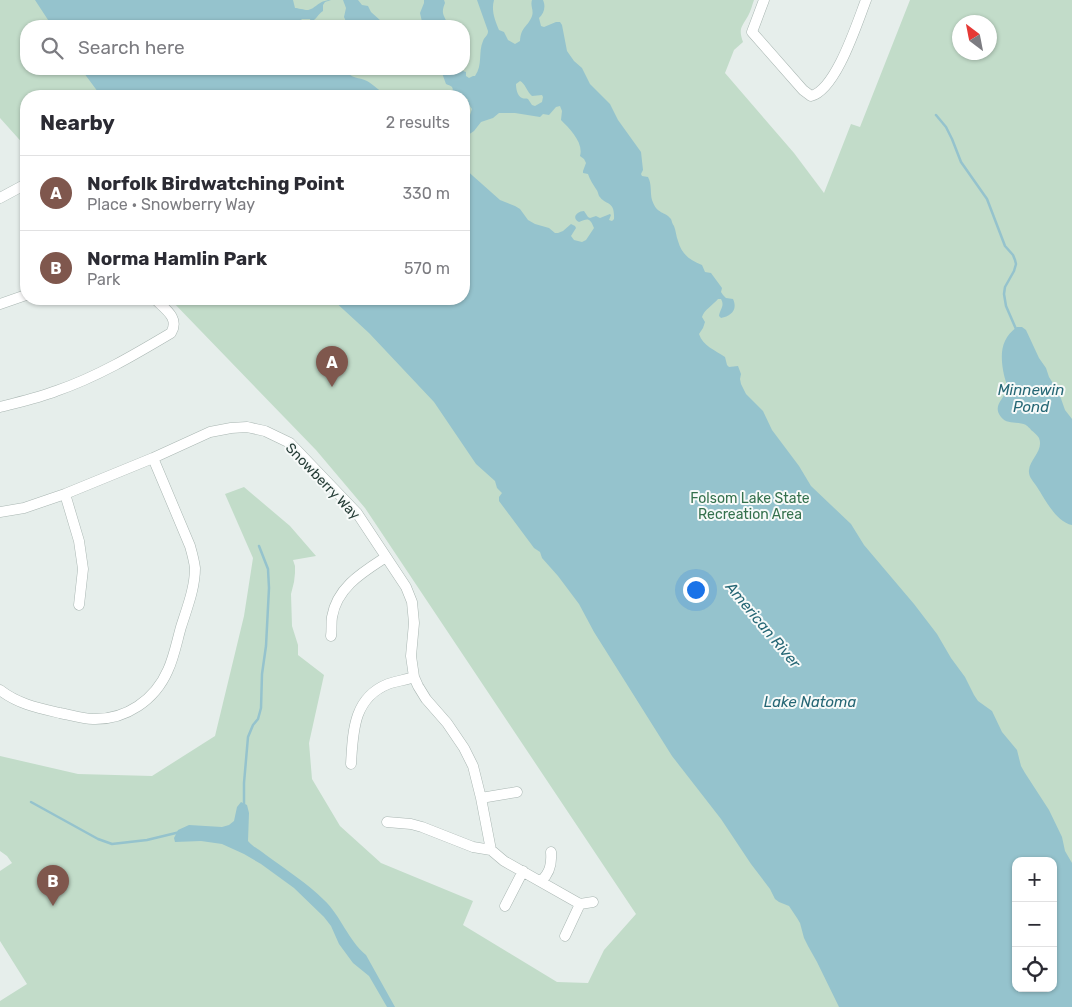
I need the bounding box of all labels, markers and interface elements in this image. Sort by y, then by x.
north arrow [952,15,997,60]
search box [20,20,470,75]
icon: search [38,34,66,62]
text: Search here [78,36,185,59]
text: Nearby [40,110,115,135]
text: 2 results [386,113,450,132]
text: Norfolk Birdwatching Point [87,172,344,195]
text: A [50,184,62,203]
text: 330 m [402,184,450,203]
text: Place · Snowberry Way [87,195,255,214]
text: Norma Hamlin Park [87,247,267,270]
text: B [50,259,62,278]
text: 570 m [404,259,450,278]
text: Park [87,270,120,289]
pin: A [316,346,348,387]
water label: Minnewin Pond [998,381,1064,416]
street label: Snowberry Way [282,440,364,523]
park label: Folsom Lake State Recreation Area [690,490,810,523]
your location [683,577,709,603]
water label: American River [721,578,805,673]
water label: Lake Natoma [764,693,856,711]
map controls [1012,857,1057,992]
button: + [1012,857,1057,902]
pin: B [37,865,69,906]
button: − [1012,902,1057,947]
button: locate [1012,947,1057,992]

